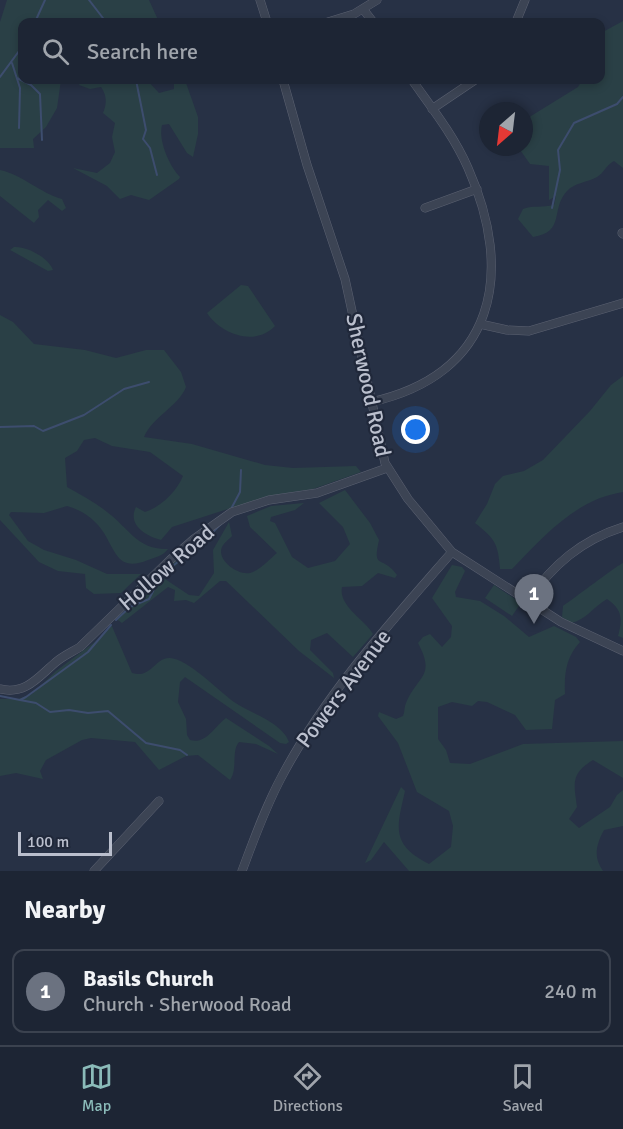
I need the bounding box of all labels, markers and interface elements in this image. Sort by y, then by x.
search box [18,18,605,84]
icon: search [39,35,72,68]
text: Search here [87,38,198,65]
north arrow [479,102,533,156]
street label: Sherwood Road [340,311,397,459]
your location [401,415,430,444]
street label: Hollow Road [113,519,220,616]
pin: 1 [514,574,554,624]
street label: Powers Avenue [290,624,397,753]
scale bar [18,829,112,856]
text: 100 m [27,832,69,852]
text: Nearby [24,894,105,926]
text: Basils Church [83,965,214,992]
text: 1 [40,979,51,1004]
text: 240 m [544,979,597,1004]
text: Church · Sherwood Road [83,992,292,1017]
tab: Map [80,1060,113,1116]
tab: Directions [273,1060,343,1116]
tab: Saved [503,1060,543,1116]

